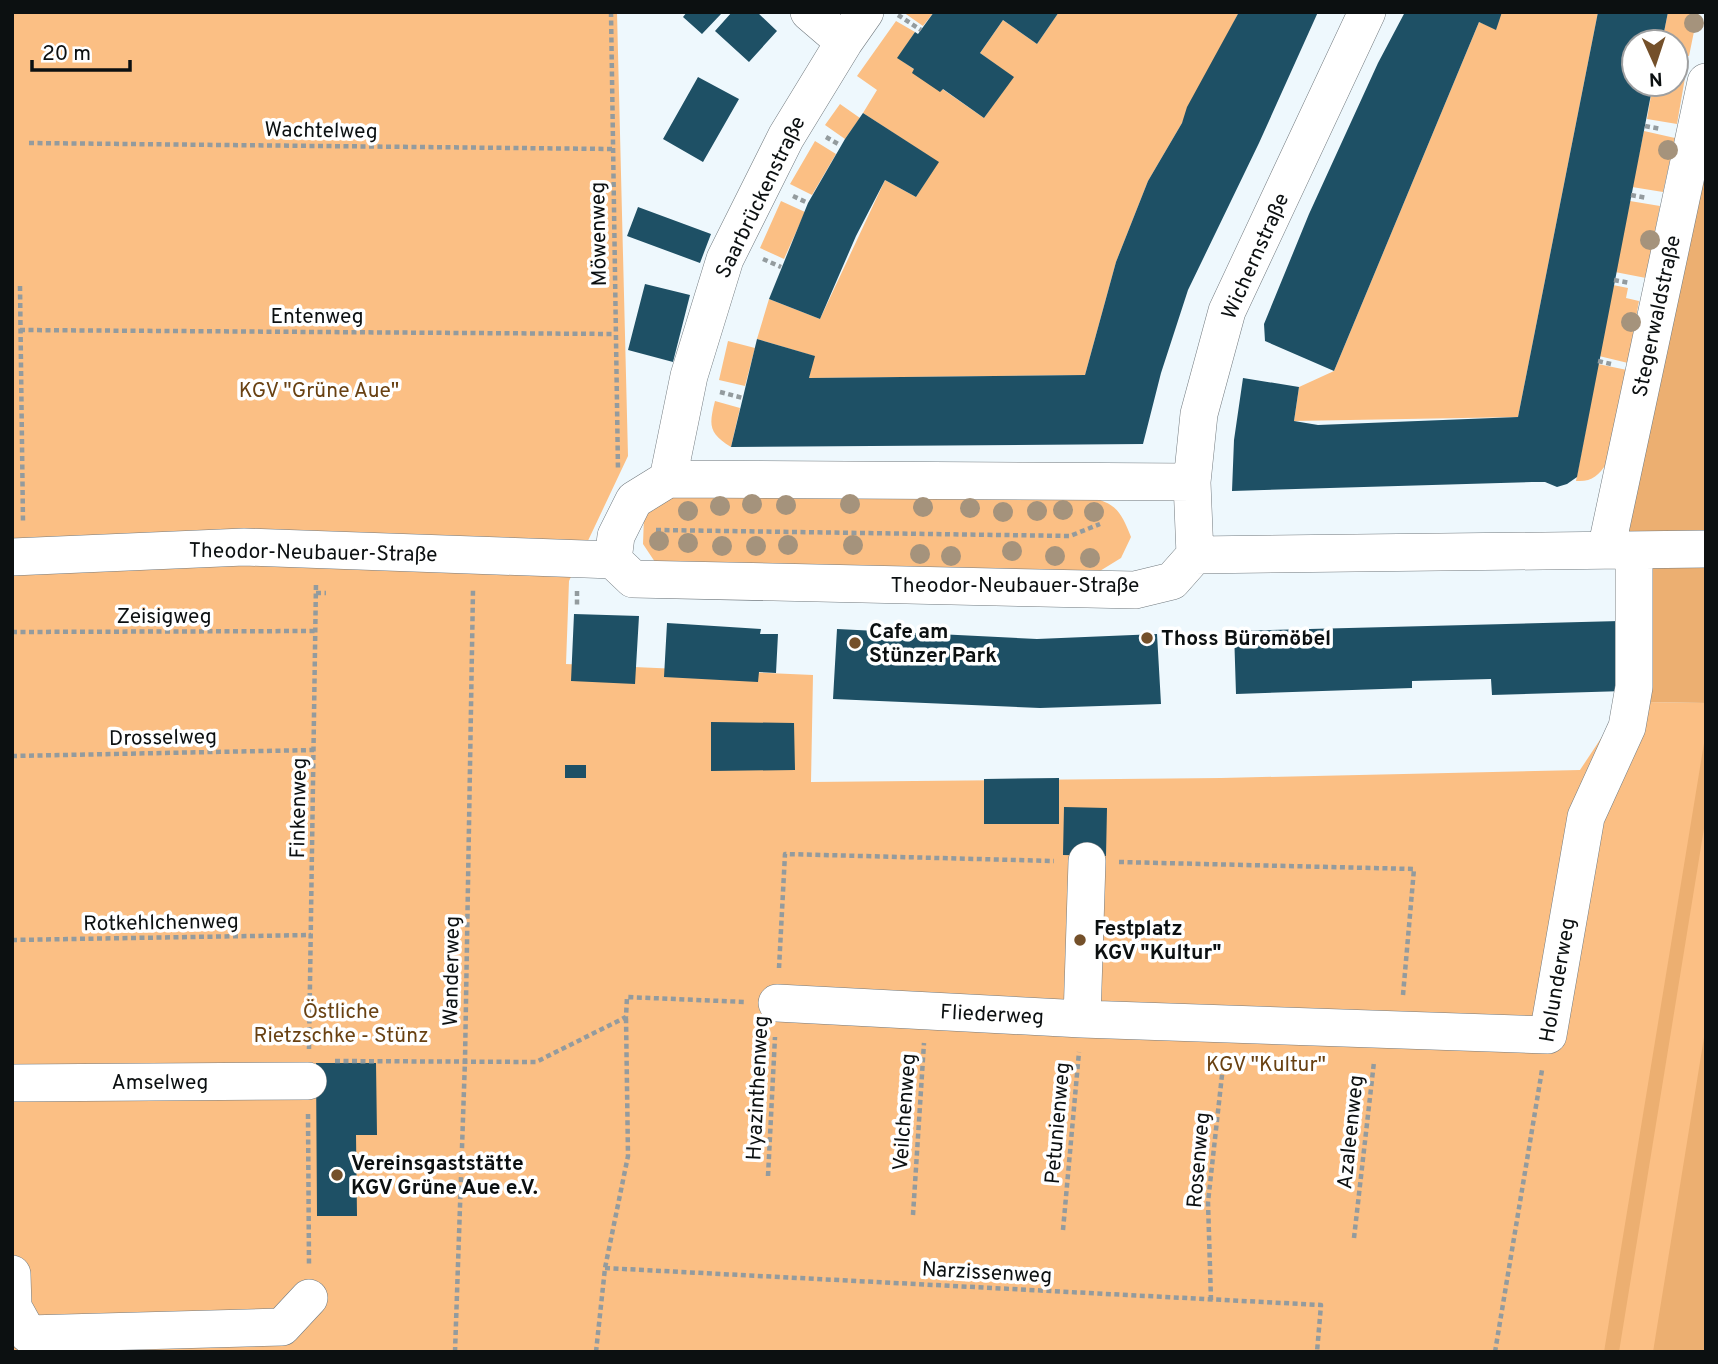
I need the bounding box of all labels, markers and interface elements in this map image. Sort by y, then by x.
scale bar [32,28,130,72]
north arrow [1620,28,1690,98]
text: 20 m [42,41,91,68]
text: N [1648,66,1663,90]
street label: Saarbrückenstraße [710,112,812,283]
street label: Wachtelweg [264,117,378,146]
street label: Möwenweg [585,181,614,287]
street label: Wichernstraße [1216,189,1296,324]
street label: Stegerwaldstraße [1627,233,1688,400]
street label: Entenweg [270,304,364,331]
park label: KGV "Grüne Aue" [239,378,399,405]
street label: Theodor-Neubauer-Straße [188,538,438,569]
street label: Theodor-Neubauer-Straße [891,573,1139,600]
street label: Zeisigweg [116,604,212,631]
place label: Cafe am Stünzer Park [869,619,997,670]
place label: Thoss Büromöbel [1161,626,1331,653]
marker: Thoss Büromöbel [1139,630,1155,646]
marker: Cafe am Stünzer Park [847,635,863,651]
street label: Drosselweg [109,724,217,753]
street label: Finkenweg [285,757,314,859]
street label: Rotkehlchenweg [83,909,239,938]
street label: Wanderweg [438,916,467,1026]
place label: Festplatz KGV "Kultur" [1094,916,1222,967]
street label: Holunderweg [1534,916,1583,1045]
marker: Festplatz KGV "Kultur" [1072,932,1088,948]
park label: Östliche Rietzschke - Stünz [253,999,429,1050]
street label: Fliederweg [939,999,1045,1032]
street label: Hyazinthenweg [741,1015,776,1161]
street label: Veilchenweg [888,1052,923,1172]
park label: KGV "Kultur" [1206,1052,1326,1079]
street label: Petunienweg [1040,1061,1077,1185]
street label: Amselweg [112,1070,208,1097]
street label: Azaleenweg [1332,1074,1371,1191]
street label: Rosenweg [1182,1111,1217,1209]
place label: Vereinsgaststätte KGV Grüne Aue e.V. [351,1151,538,1202]
marker: Vereinsgaststätte KGV Grüne Aue e.V. [329,1167,345,1183]
street label: Narzissenweg [921,1257,1053,1290]

